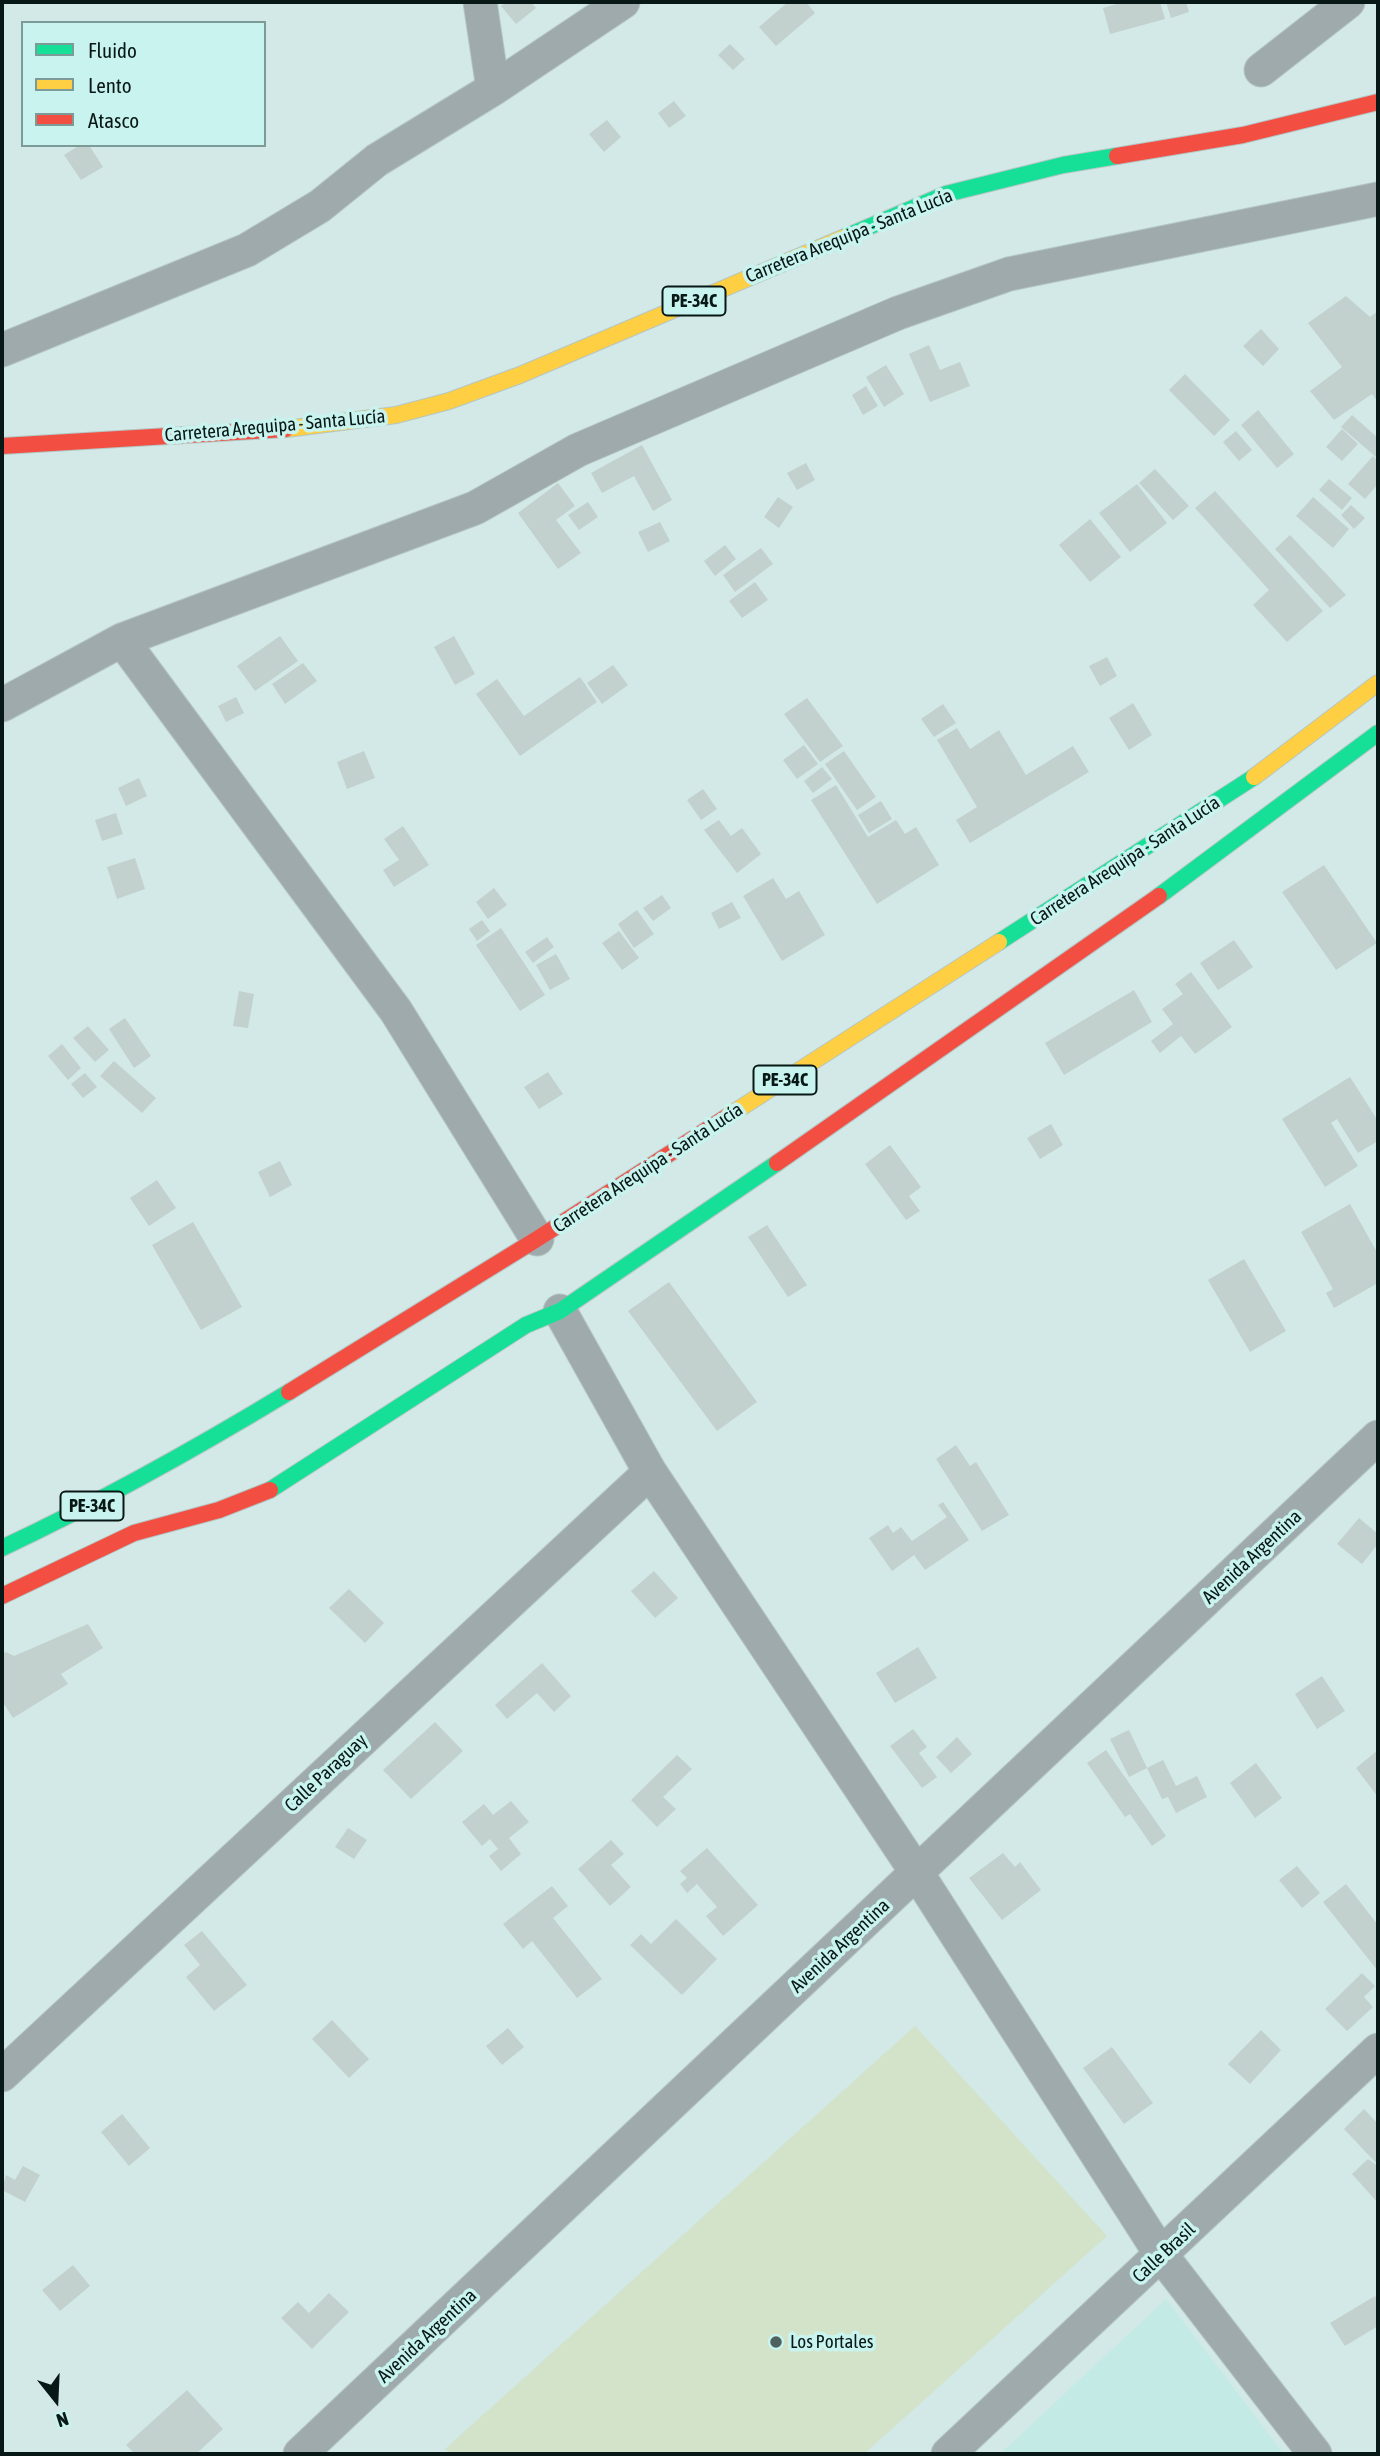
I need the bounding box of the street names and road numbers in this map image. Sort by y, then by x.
street label: Carretera Arequipa - Santa Lucía [742,184,956,288]
road number: PE-34C [662,286,726,316]
street label: Carretera Arequipa - Santa Lucía [164,405,386,447]
street label: Carretera Arequipa - Santa Lucía [1026,791,1224,931]
road number: PE-34C [754,1065,816,1094]
street label: Carretera Arequipa - Santa Lucía [549,1098,747,1238]
road number: PE-34C [60,1492,124,1520]
street label: Avenida Argentina [1198,1505,1306,1609]
street label: Calle Paraguay [280,1729,372,1817]
street label: Avenida Argentina [786,1894,894,1998]
street label: Calle Brasil [1128,2218,1200,2288]
street label: Avenida Argentina [373,2284,481,2388]

